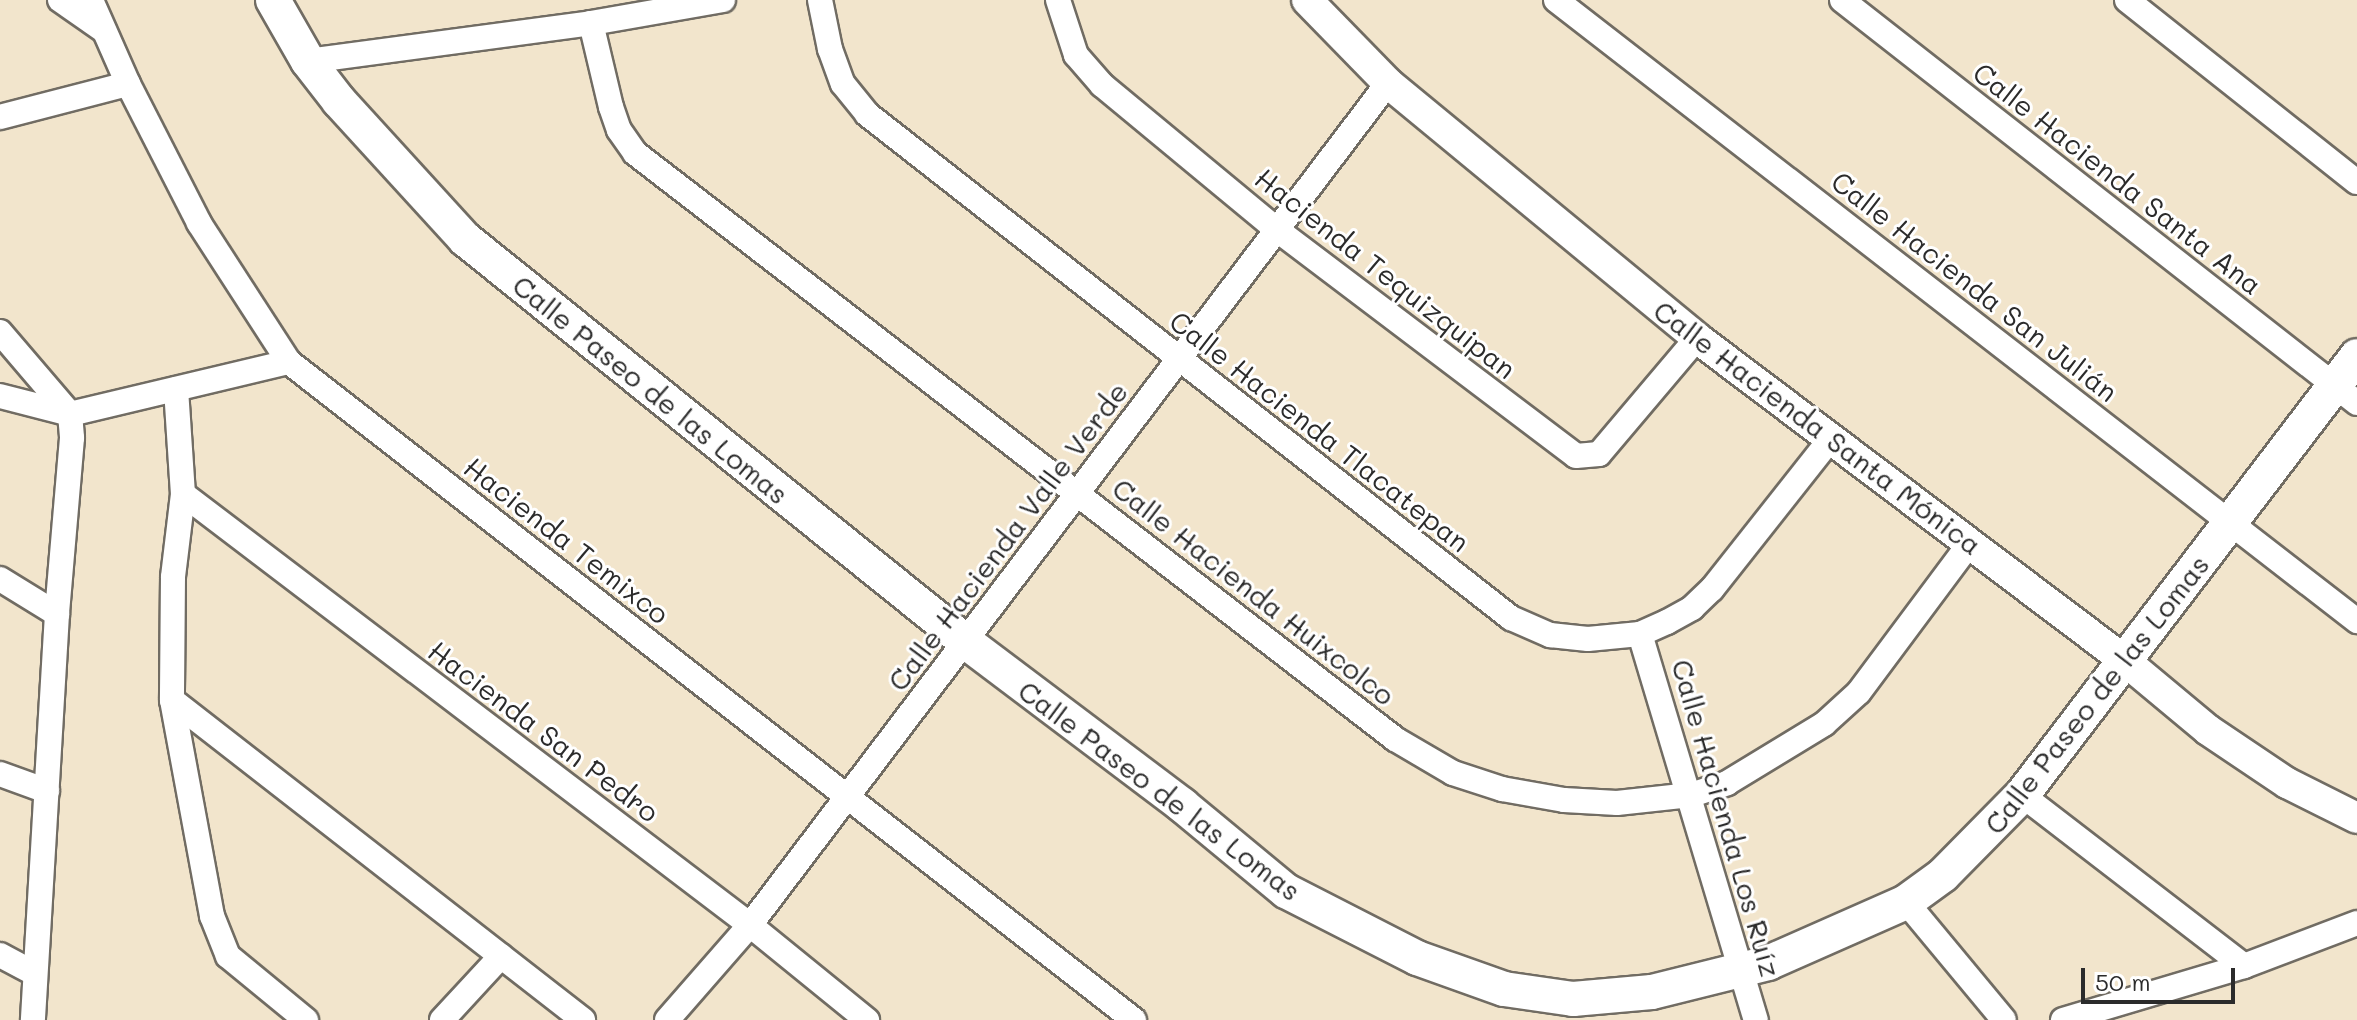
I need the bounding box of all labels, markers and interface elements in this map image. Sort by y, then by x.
street label: Calle Hacienda Santa Ana [1967,55,2269,301]
street label: Hacienda Tequizquipan [1249,161,1523,385]
street label: Calle Hacienda San Julián [1825,164,2125,408]
street label: Calle Paseo de las Lomas [507,268,795,510]
street label: Calle Hacienda Santa Mónica [1648,293,1988,561]
street label: Calle Hacienda Tlacatepan [1163,304,1477,558]
street label: Calle Hacienda Valle Verde [880,375,1134,697]
street label: Hacienda Temixco [458,450,676,630]
street label: Calle Hacienda Huixcolco [1106,470,1402,712]
street label: Calle Paseo de las Lomas [1977,548,2215,840]
street label: Hacienda San Pedro [422,633,666,829]
street label: Calle Hacienda Los Ruíz [1666,655,1788,981]
street label: Calle Paseo de las Lomas [1012,673,1308,907]
scale bar [2085,952,2239,1002]
text: 50 m [2095,966,2151,997]

